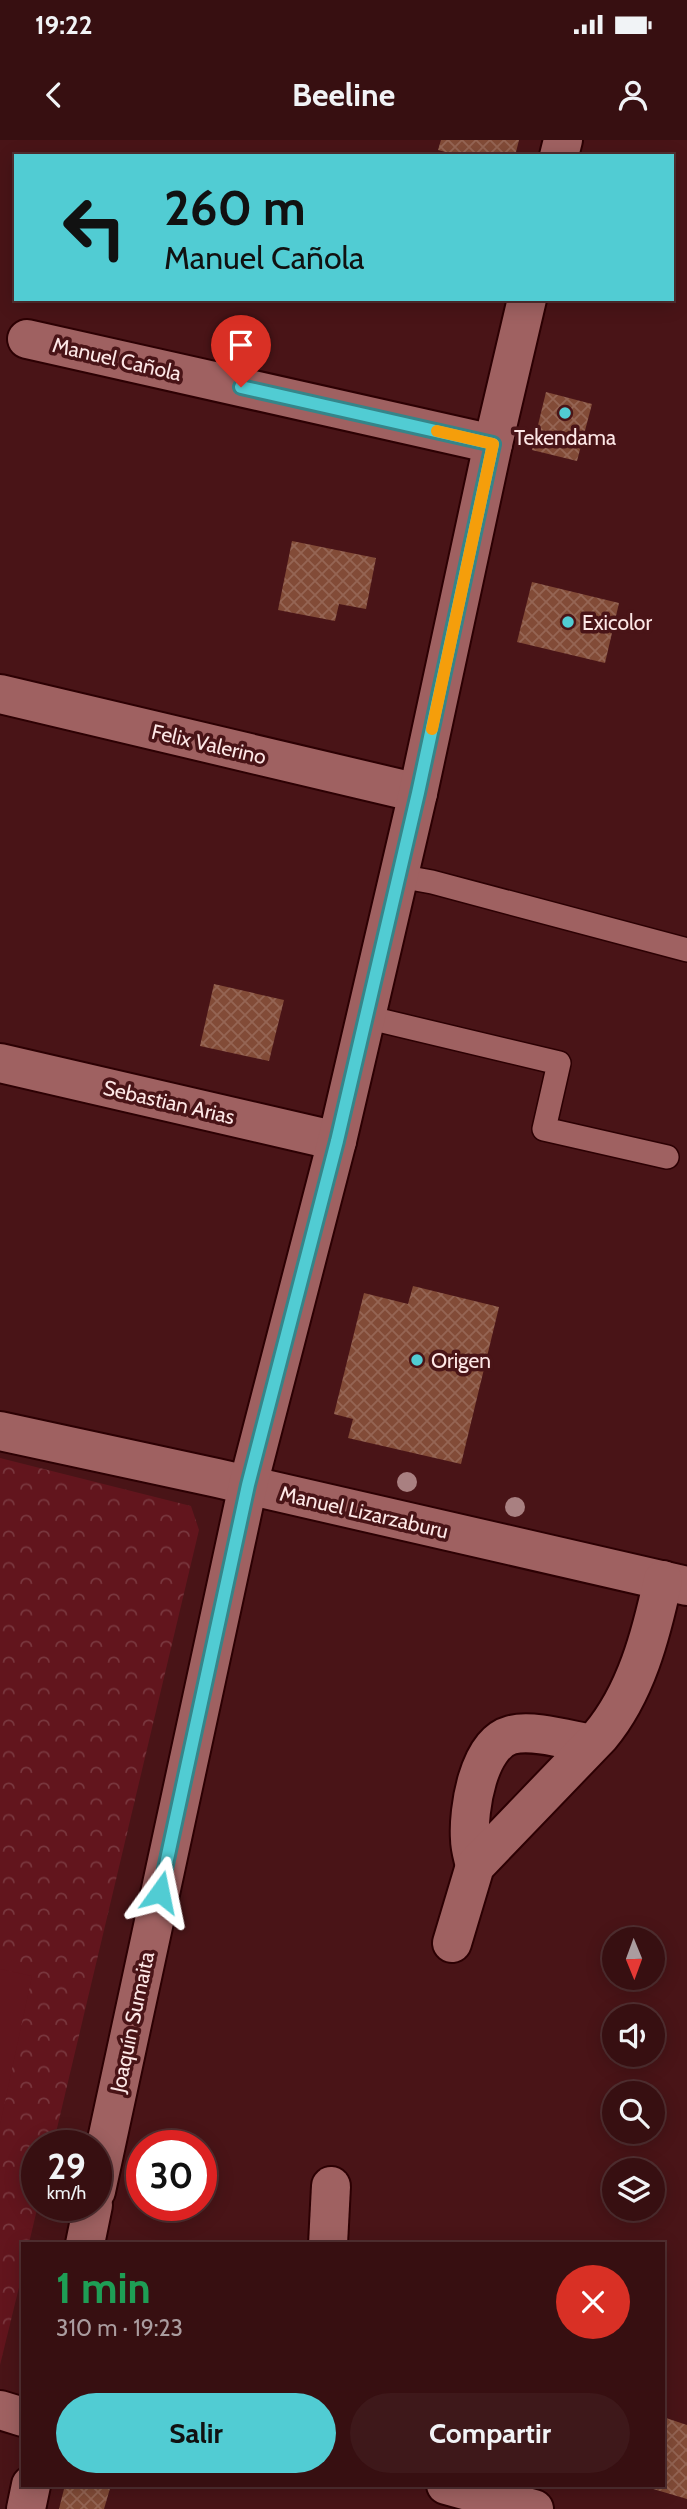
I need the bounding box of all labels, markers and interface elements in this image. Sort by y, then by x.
text: 19:22 [35,9,93,41]
text: Beeline [292,75,395,114]
icon: back [35,76,73,114]
icon: person [614,76,652,114]
text: 260 m [164,178,306,237]
icon: left [49,182,140,273]
text: Manuel Cañola [164,238,364,277]
pin [211,315,271,387]
icon: arrive [222,326,260,364]
street label: Manuel Cañola [50,332,184,386]
marker: Tekendama [557,405,573,421]
place label: Tekendama [514,425,616,450]
place label: Exicolor [582,610,652,635]
marker: Exicolor [560,614,576,630]
street label: Felix Valerino [149,719,269,769]
street label: Sebastian Arias [101,1075,238,1129]
place label: Origen [431,1348,491,1373]
marker: Origen [409,1352,425,1368]
street label: Manuel Lizarzaburu [277,1480,451,1544]
position arrow [123,1855,197,1929]
north arrow [602,1927,665,1990]
map controls [602,1927,665,2221]
street label: Joaquín Sumaita [105,1949,159,2096]
button: sound [602,2004,665,2067]
button: search [602,2081,665,2144]
speed limit sign: 30 [126,2130,217,2221]
text: 29 [47,2145,86,2188]
button: layers [602,2158,665,2221]
text: km/h [47,2182,86,2204]
text: 1 min [56,2262,151,2314]
button: close [556,2265,630,2339]
text: 310 m · 19:23 [56,2314,183,2342]
button: Salir [56,2393,336,2473]
button: Compartir [350,2393,630,2473]

